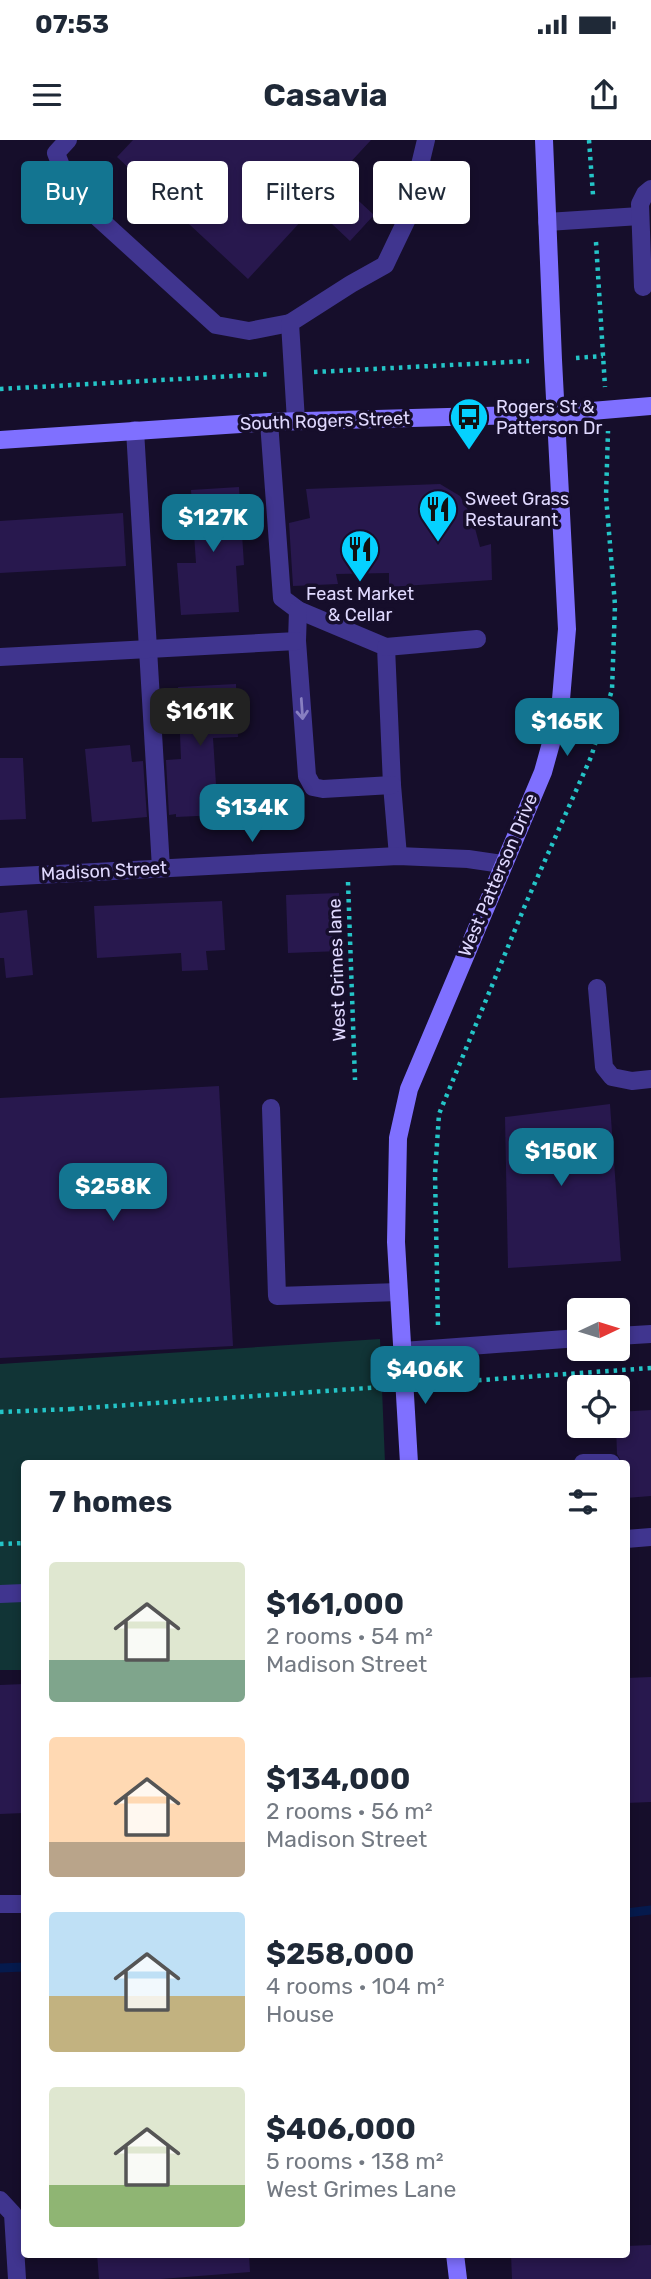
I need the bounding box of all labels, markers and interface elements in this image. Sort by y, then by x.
text: 07:53 [35,9,109,40]
icon: menu [28,76,66,114]
text: Casavia [263,76,388,114]
icon: share [585,76,623,114]
chip: Buy [21,161,113,224]
chip: Rent [127,161,228,224]
chip: Filters [242,161,359,224]
chip: New [373,161,470,224]
bus stop icon: Rogers St & Patterson Dr [448,396,490,451]
place label: Rogers St & Patterson Dr [496,396,602,439]
street label: South Rogers Street [240,407,410,435]
restaurant icon: Sweet Grass Restaurant [417,488,459,543]
place label: Sweet Grass Restaurant [465,488,569,531]
pin: $127K [164,494,262,554]
text: $127K [178,503,248,531]
restaurant icon: Feast Market & Cellar [339,528,381,583]
place label: Feast Market & Cellar [306,583,414,626]
pin: $161K [151,688,249,748]
text: $161K [166,697,234,725]
one-way arrow [296,697,309,720]
pin: $165K [518,698,616,758]
text: $165K [531,707,603,735]
pin: $134K [203,784,301,844]
street label: West Patterson Drive [454,790,542,960]
text: $134K [216,793,288,821]
street label: Madison Street [40,857,168,885]
street label: West Grimes lane [324,898,350,1042]
pin: $150K [512,1128,610,1188]
text: $150K [525,1137,597,1165]
pin: $258K [64,1164,162,1223]
text: $258K [75,1172,151,1200]
north arrow [567,1298,630,1362]
map controls [567,1298,630,1438]
pin: $406K [376,1346,474,1406]
text: $406K [387,1355,463,1383]
button: locate [567,1375,630,1438]
icon: filters [564,1483,602,1521]
text: 7 homes [49,1484,172,1520]
text: $161,000 [266,1586,404,1622]
icon: home [105,1590,189,1674]
text: 2 rooms · 54 m² [266,1622,433,1650]
text: Madison Street [266,1650,427,1678]
text: $134,000 [266,1761,410,1797]
icon: home [105,1765,189,1849]
text: 2 rooms · 56 m² [266,1797,433,1825]
text: Madison Street [266,1825,427,1853]
text: $258,000 [266,1936,414,1972]
icon: home [105,1940,189,2024]
text: 4 rooms · 104 m² [266,1972,445,2000]
text: House [266,2000,334,2028]
text: $406,000 [266,2111,416,2147]
icon: home [105,2115,189,2199]
text: 5 rooms · 138 m² [266,2147,443,2175]
text: West Grimes Lane [266,2175,456,2203]

